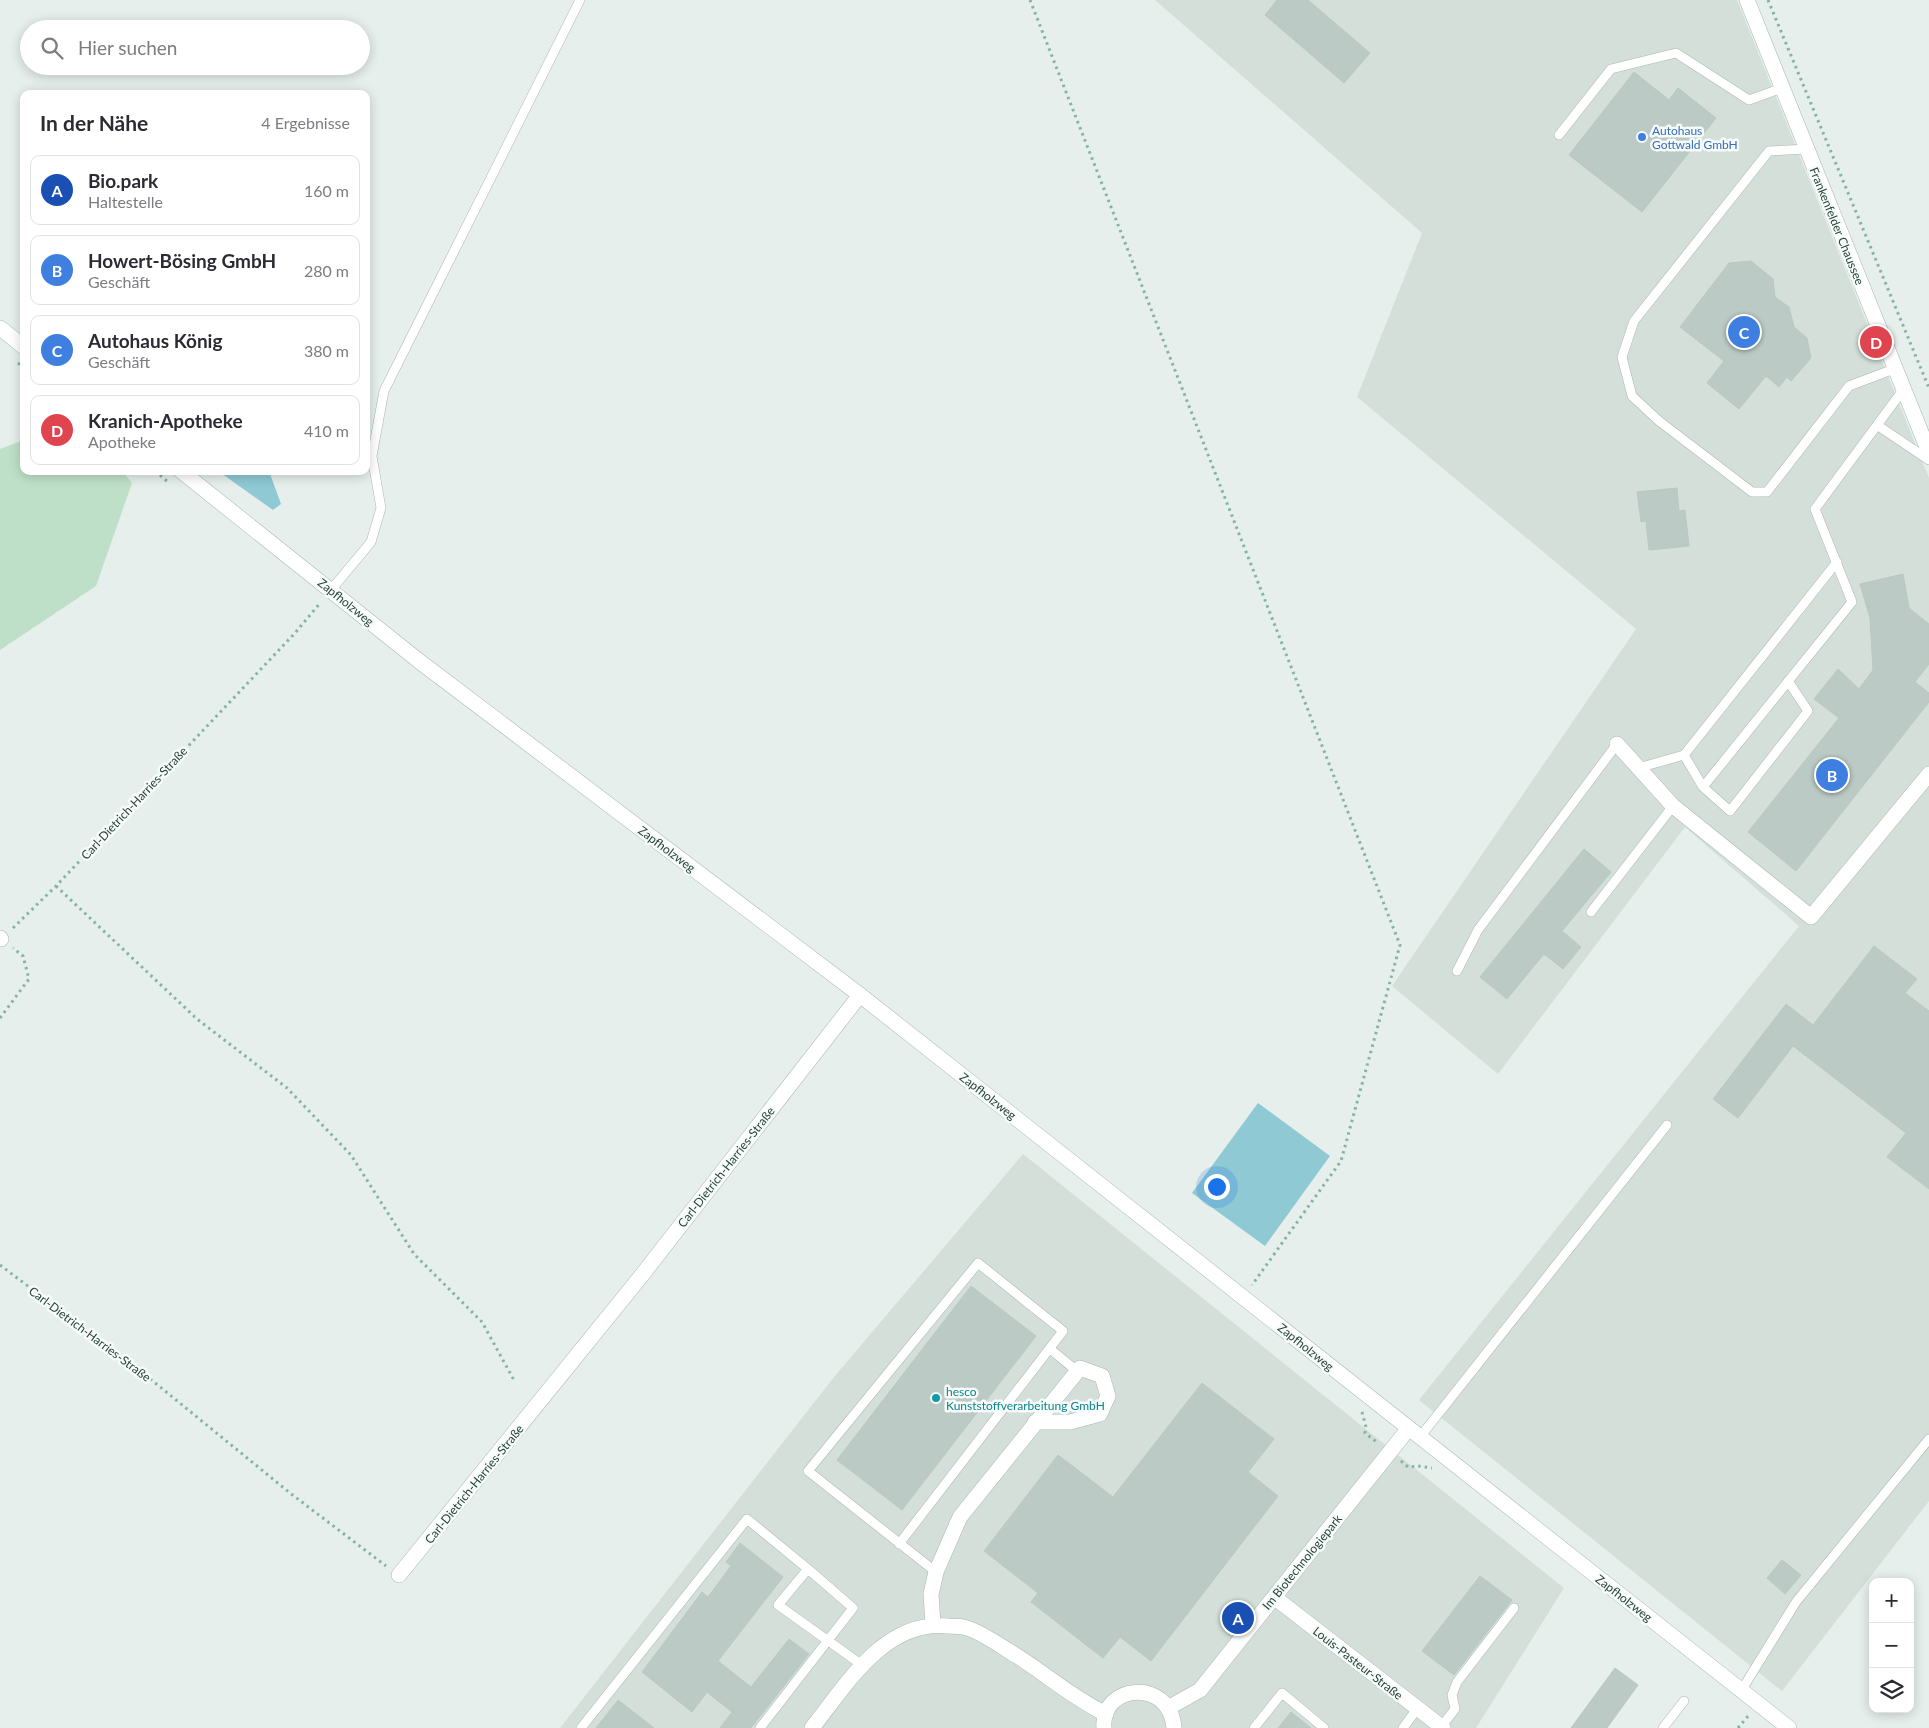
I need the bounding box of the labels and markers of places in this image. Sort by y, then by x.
place label: Autohaus Gottwald GmbH [1652,123,1738,152]
marker: Autohaus Gottwald GmbH [1636,131,1648,143]
pin: C [1728,313,1760,351]
pin: D [1860,323,1892,361]
pin: B [1816,756,1848,794]
place label: hesco Kunststoffverarbeitung GmbH [946,1384,1105,1413]
marker: hesco Kunststoffverarbeitung GmbH [930,1392,942,1404]
pin: A [1222,1599,1254,1637]

